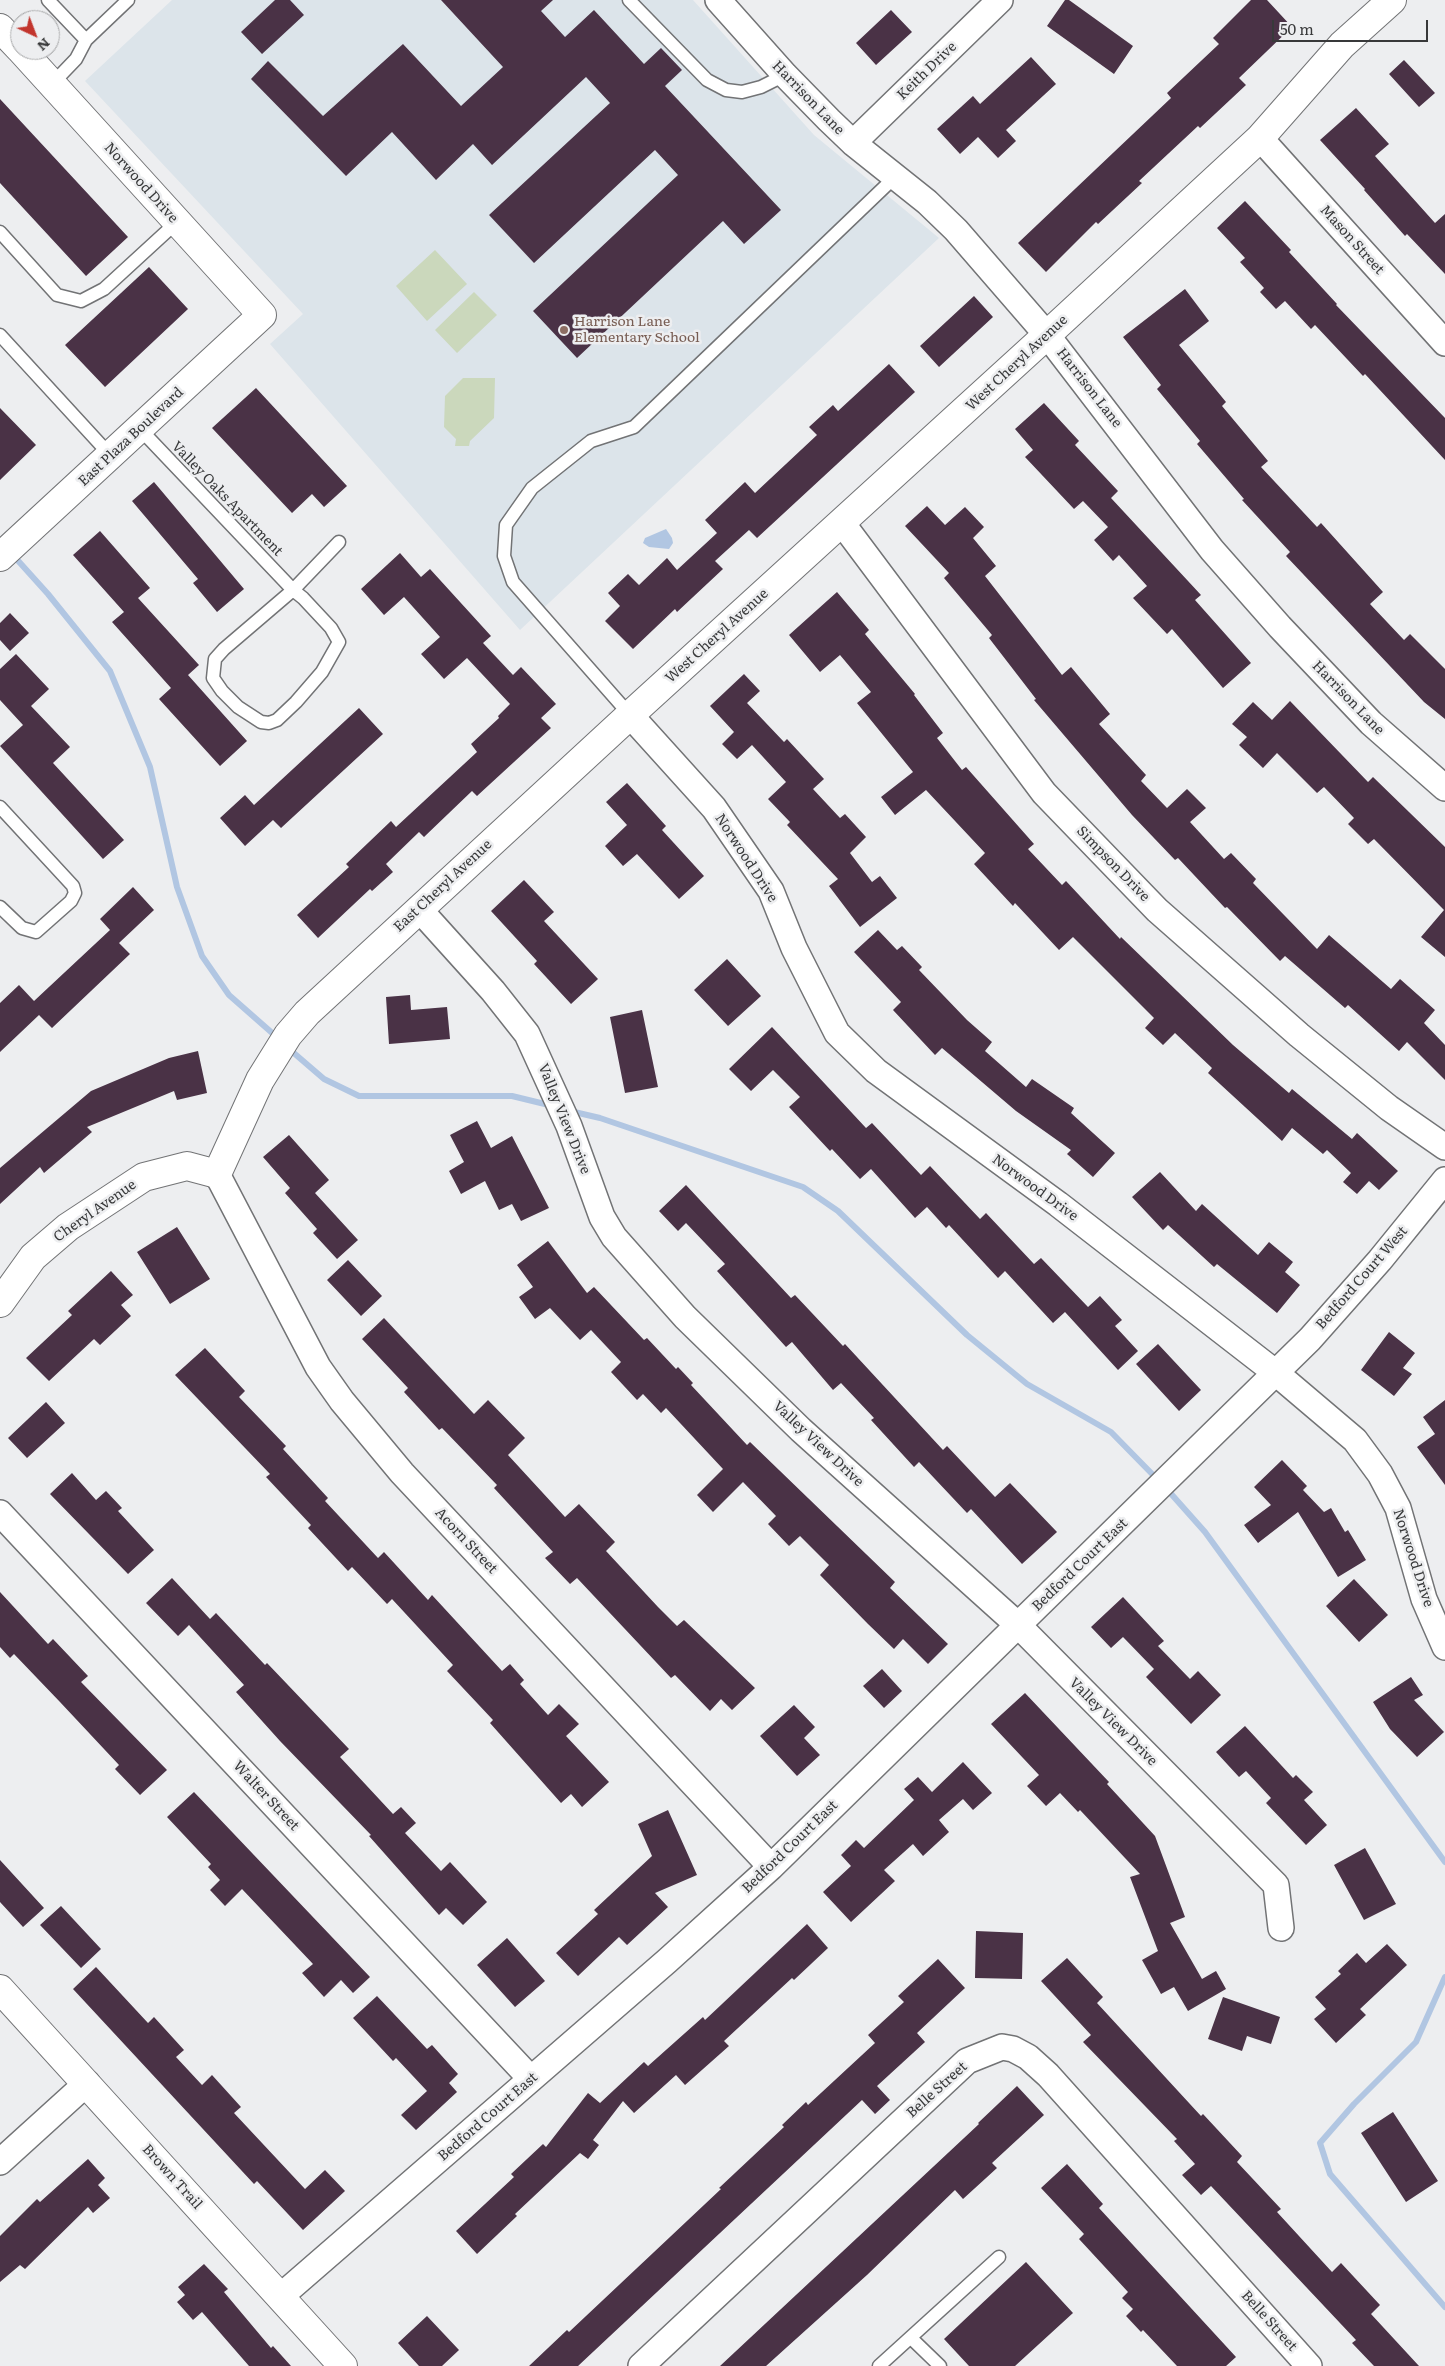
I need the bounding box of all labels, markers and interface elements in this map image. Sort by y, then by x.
north arrow [10,10,60,60]
scale bar [1275,10,1431,42]
text: 50 m [1280,17,1314,40]
text: N [33,34,56,57]
street label: Keith Drive [894,38,960,104]
street label: Harrison Lane [769,58,847,138]
street label: Norwood Drive [101,139,181,227]
street label: Mason Street [1316,202,1388,278]
street label: West Cheryl Avenue [963,312,1071,414]
place label: Harrison Lane Elementary School [574,314,700,347]
marker: Harrison Lane Elementary School [558,324,570,336]
street label: Harrison Lane [1053,345,1125,431]
street label: East Plaza Boulevard [75,384,187,490]
street label: Valley Oaks Apartment [168,438,286,560]
street label: West Cheryl Avenue [662,585,772,687]
street label: Harrison Lane [1309,658,1387,738]
street label: Norwood Drive [711,811,781,905]
street label: Simpson Drive [1073,823,1153,905]
street label: East Cheryl Avenue [391,836,495,936]
street label: Valley View Drive [534,1061,594,1177]
street label: Norwood Drive [989,1151,1081,1225]
street label: Cheryl Avenue [51,1176,139,1246]
street label: Bedford Court West [1313,1223,1411,1333]
street label: Valley View Drive [769,1398,867,1490]
street label: Acorn Street [431,1505,501,1577]
street label: Norwood Drive [1389,1507,1437,1609]
street label: Bedford Court East [1029,1515,1131,1615]
street label: Valley View Drive [1065,1674,1161,1770]
street label: Walter Street [229,1758,303,1834]
street label: Bedford Court East [739,1797,841,1897]
street label: Belle Street [903,2058,971,2122]
street label: Bedford Court East [435,2069,541,2165]
street label: Brown Trail [139,2141,205,2213]
street label: Belle Street [1237,2287,1301,2355]

